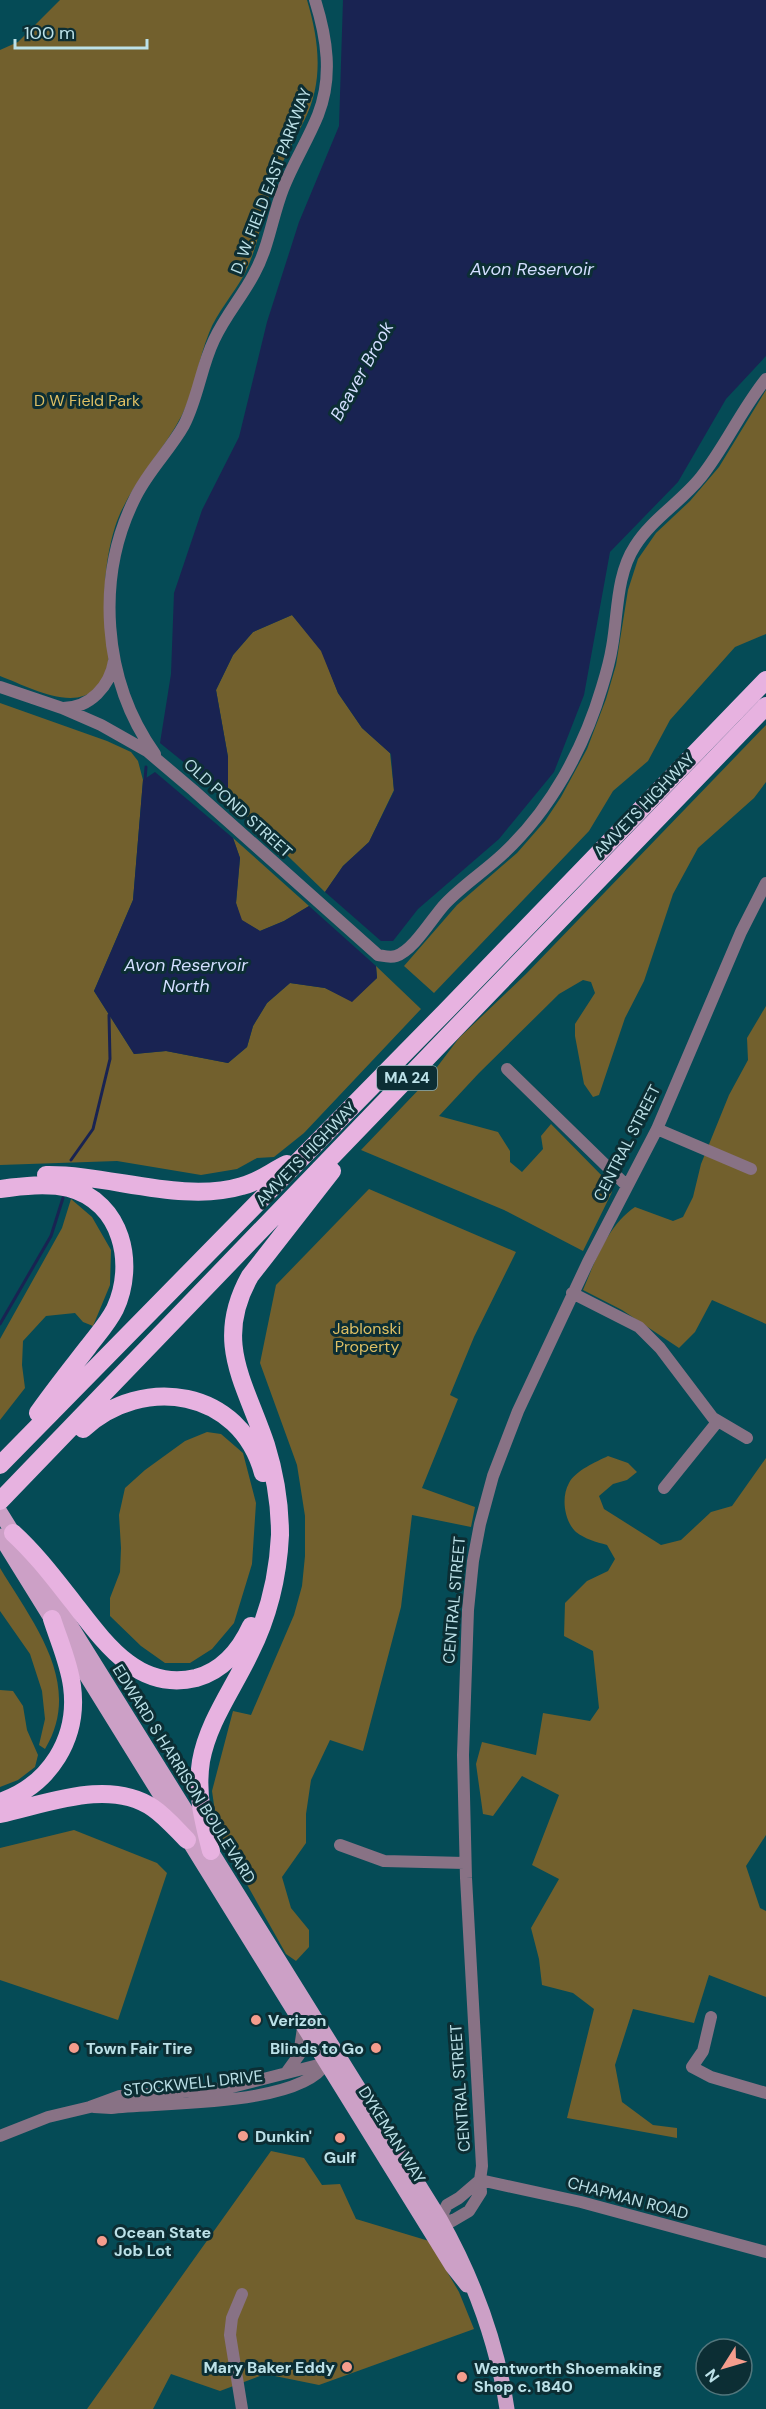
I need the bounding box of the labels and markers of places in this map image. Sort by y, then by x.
place label: Verizon [268,2010,326,2031]
marker: Verizon [249,2013,263,2027]
place label: Town Fair Tire [86,2038,193,2059]
place label: Blinds to Go [270,2038,364,2059]
marker: Town Fair Tire [67,2041,81,2055]
marker: Blinds to Go [369,2041,383,2055]
place label: Dunkin' [255,2126,312,2147]
marker: Dunkin' [236,2129,250,2143]
marker: Gulf [333,2131,347,2145]
place label: Gulf [324,2147,356,2168]
place label: Ocean State Job Lot [114,2222,211,2261]
marker: Ocean State Job Lot [95,2234,109,2248]
place label: Mary Baker Eddy [203,2357,335,2378]
place label: Wentworth Shoemaking Shop c. 1840 [474,2358,662,2397]
marker: Mary Baker Eddy [340,2360,354,2374]
marker: Wentworth Shoemaking Shop c. 1840 [455,2370,469,2384]

